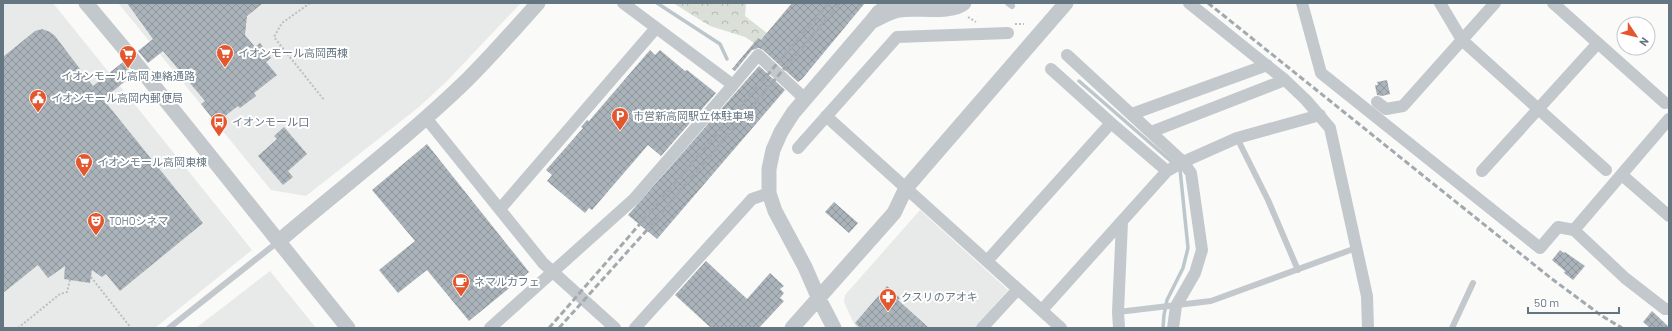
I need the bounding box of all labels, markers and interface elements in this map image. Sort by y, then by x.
north arrow [1616,16,1656,56]
text: N [1637,35,1652,49]
supermarket icon: イオンモール高岡西棟 [215,43,235,68]
supermarket icon: イオンモール高岡 連絡通路 [118,44,138,69]
place label: イオンモール高岡西棟 [238,46,348,59]
place label: イオンモール高岡 連絡通路 [61,69,195,82]
public building icon: イオンモール高岡内郵便局 [28,88,48,113]
place label: イオンモール高岡内郵便局 [51,91,183,104]
parking icon: 市営新高岡駅立体駐車場 [610,106,630,131]
place label: 市営新高岡駅立体駐車場 [633,109,754,122]
bus stop icon: イオンモール口 [209,112,229,137]
place label: イオンモール口 [232,115,309,128]
supermarket icon: イオンモール高岡東棟 [74,152,94,177]
place label: イオンモール高岡東棟 [97,155,207,168]
theatre icon: TOHOシネマ [86,211,106,236]
place label: TOHOシネマ [109,214,169,227]
cafe icon: ネマルカフェ [451,272,471,297]
place label: ネマルカフェ [474,275,540,288]
pharmacy icon: クスリのアオキ [878,287,898,312]
scale bar [1528,289,1619,315]
place label: クスリのアオキ [901,290,978,303]
text: 50 m [1534,295,1559,309]

